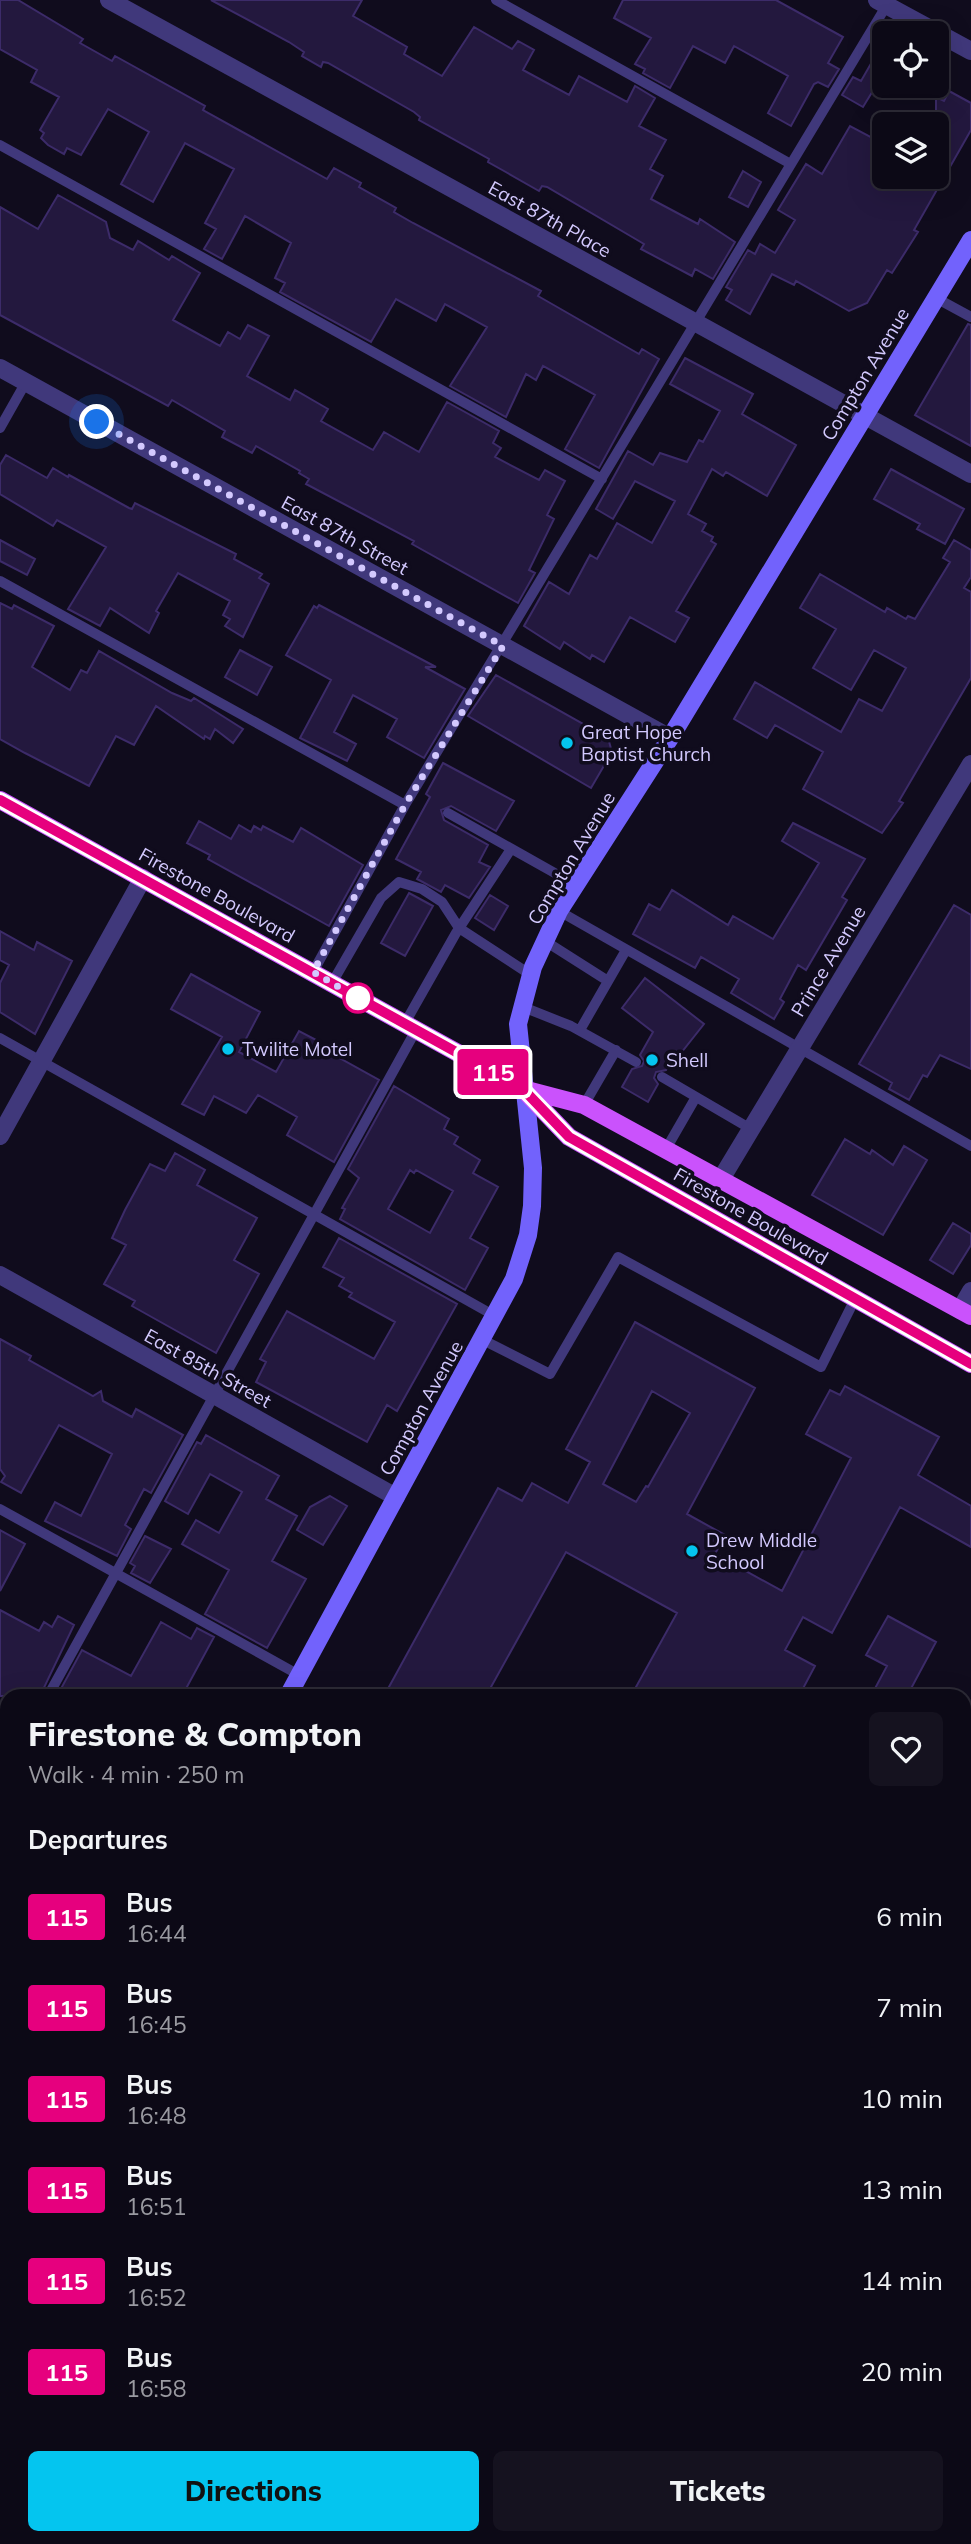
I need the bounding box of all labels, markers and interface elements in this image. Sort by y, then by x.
map controls [872,21,949,189]
button: locate [872,21,949,98]
button: layers [872,112,949,189]
street label: East 87th Place [484,175,616,263]
street label: Compton Avenue [816,303,914,445]
your location [79,404,114,439]
street label: East 87th Street [277,490,413,580]
place label: Great Hope Baptist Church [581,720,711,766]
marker: Great Hope Baptist Church [559,735,575,751]
street label: Compton Avenue [522,787,620,929]
street label: Firestone Boulevard [135,842,299,948]
street label: Prince Avenue [785,901,871,1021]
unlabelled marker [343,983,373,1013]
place label: Twilite Motel [242,1037,353,1061]
marker: Twilite Motel [220,1041,236,1057]
place label: Shell [666,1048,708,1072]
line badge: 115 [453,1049,533,1095]
marker: Shell [644,1052,660,1068]
text: 115 [471,1057,515,1087]
street label: Firestone Boulevard [669,1162,833,1270]
street label: East 85th Street [140,1323,276,1413]
street label: Compton Avenue [374,1336,468,1480]
place label: Drew Middle School [706,1528,817,1574]
marker: Drew Middle School [684,1543,700,1559]
button: heart [869,1712,943,1786]
text: Firestone & Compton [28,1713,362,1754]
text: Walk · 4 min · 250 m [28,1760,245,1789]
text: Departures [28,1823,168,1856]
text: Bus [126,1886,172,1919]
text: 6 min [876,1900,943,1933]
text: 115 [45,1902,88,1932]
text: 16:44 [126,1919,186,1948]
text: Bus [126,1977,172,2010]
text: 7 min [876,1991,943,2024]
text: 115 [45,1993,88,2023]
text: 16:45 [126,2010,186,2039]
text: Bus [126,2068,172,2101]
text: 10 min [861,2082,943,2115]
text: 115 [45,2084,88,2114]
text: 16:48 [126,2101,186,2130]
text: Bus [126,2159,172,2192]
text: 13 min [861,2173,943,2206]
text: 115 [45,2175,88,2205]
text: 16:51 [126,2192,186,2221]
text: Bus [126,2250,172,2283]
text: 14 min [861,2264,943,2297]
text: 115 [45,2266,88,2296]
text: 16:52 [126,2283,186,2312]
text: Bus [126,2341,172,2374]
text: 20 min [861,2355,943,2388]
text: 115 [45,2357,88,2387]
text: 16:58 [126,2374,186,2403]
button: Directions [28,2451,479,2531]
button: Tickets [493,2451,943,2531]

